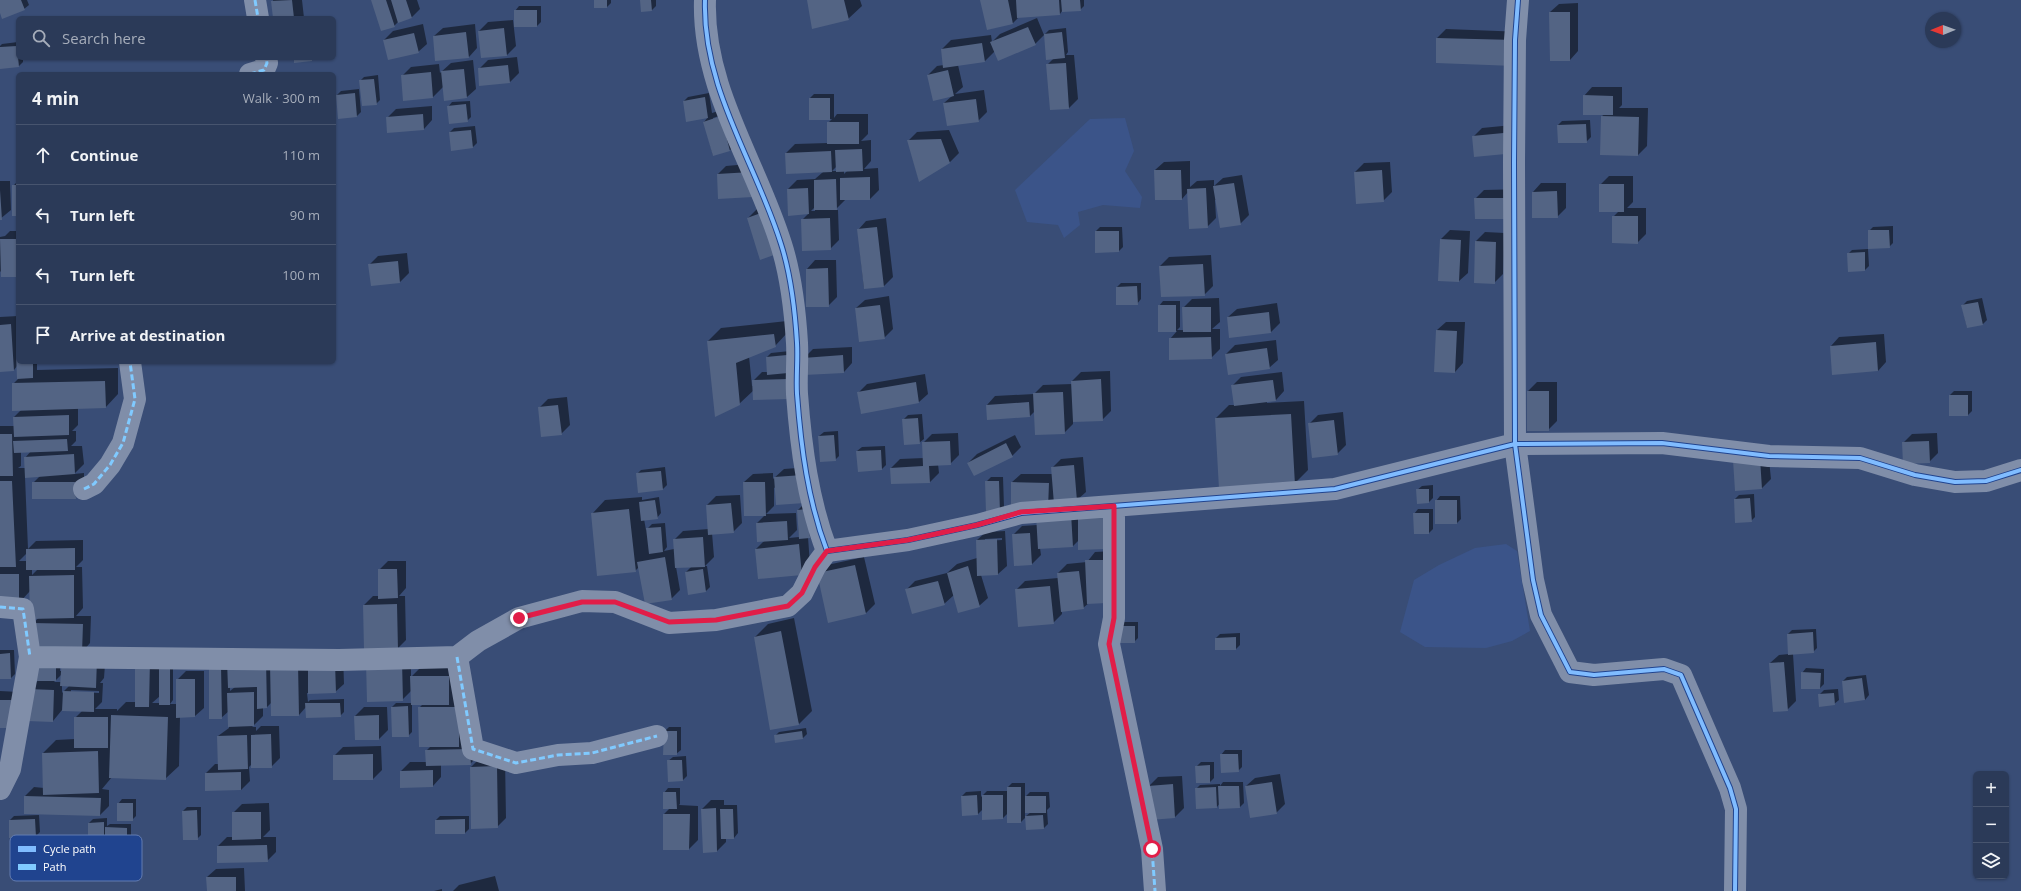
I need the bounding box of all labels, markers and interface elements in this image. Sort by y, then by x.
north arrow [1925,12,1961,48]
search box [16,16,336,60]
icon: search [30,27,52,49]
text: Search here [62,28,146,48]
text: 4 min [32,87,79,110]
text: Walk · 300 m [243,89,320,107]
icon: ahead [32,144,54,166]
text: Continue [70,145,138,165]
text: 110 m [282,146,320,164]
icon: left [32,204,54,226]
text: Turn left [70,205,135,225]
text: 90 m [290,206,320,224]
icon: left [32,264,54,286]
text: Turn left [70,265,135,285]
text: 100 m [282,266,320,284]
icon: arrive [32,324,54,346]
text: Arrive at destination [70,325,225,345]
route end [510,609,528,627]
map controls [1973,771,2009,879]
button: + [1973,771,2009,807]
button: − [1973,807,2009,843]
legend [10,835,142,881]
route start [1143,840,1161,858]
text: Cycle path [43,841,96,856]
button: layers [1973,843,2009,879]
text: Path [43,859,66,874]

